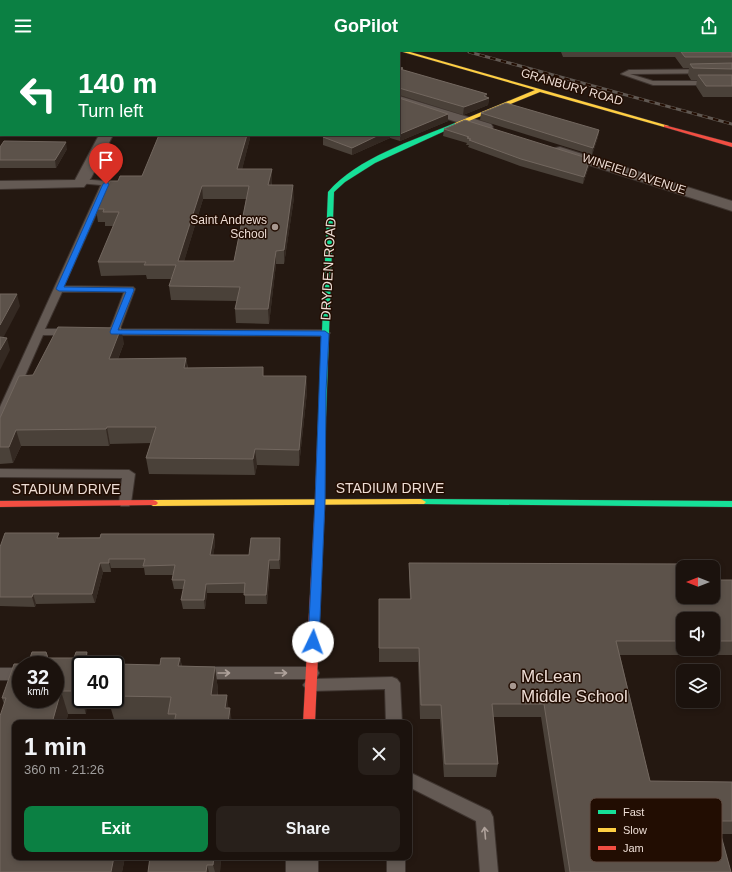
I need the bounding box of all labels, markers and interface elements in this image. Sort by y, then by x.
icon: menu [12,15,34,37]
icon: share [698,15,720,37]
text: GoPilot [334,16,398,36]
street label: GRANBURY ROAD [519,66,625,108]
icon: left [12,68,64,120]
text: 140 m [78,68,157,99]
text: Turn left [78,101,143,121]
pin [89,143,123,184]
icon: arrive [95,149,117,171]
street label: WINFIELD AVENUE [580,151,688,197]
place label: Saint Andrews School [190,213,267,241]
street label: DRYDEN ROAD [317,217,339,321]
marker: Saint Andrews School [270,222,280,232]
street label: STADIUM DRIVE [336,480,444,496]
street label: STADIUM DRIVE [12,481,120,497]
north arrow [676,560,720,604]
map controls [676,560,720,708]
button: sound [676,612,720,656]
position arrow [292,621,334,663]
speed limit sign: 40 [72,656,124,708]
button: layers [676,664,720,708]
text: 32 [27,666,49,688]
place label: McLean Middle School [521,667,628,706]
one-way arrow [217,669,230,677]
one-way arrow [274,669,287,677]
marker: McLean Middle School [508,681,518,691]
text: km/h [27,686,49,697]
text: 1 min [24,733,87,760]
button: close [358,733,400,775]
text: 360 m · 21:26 [24,762,104,777]
legend [590,798,722,862]
button: Exit [24,806,208,852]
button: Share [216,806,400,852]
text: Fast [623,806,644,818]
text: Slow [623,824,647,836]
one-way arrow [482,827,489,840]
text: Jam [623,842,644,854]

